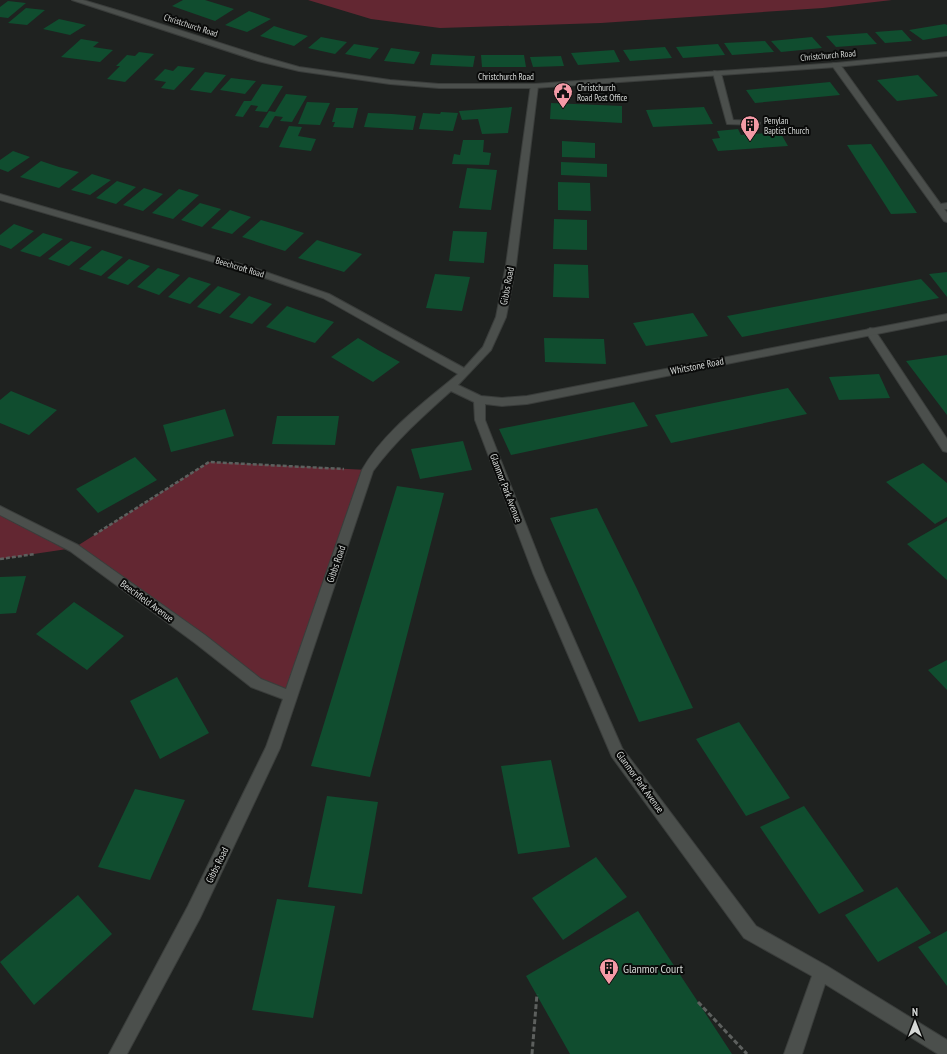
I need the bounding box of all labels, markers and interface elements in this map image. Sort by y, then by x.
street label: Christchurch Road [163,11,219,39]
street label: Christchurch Road [800,47,856,63]
street label: Christchurch Road [478,71,534,82]
public building icon: Christchurch Road Post Office [552,81,574,109]
place label: Christchurch Road Post Office [577,82,628,103]
building icon: Penylan Baptist Church [739,114,761,142]
place label: Penylan Baptist Church [764,115,809,136]
street label: Beechcroft Road [214,254,266,280]
street label: Gibbs Road [497,266,517,306]
street label: Whitstone Road [669,354,725,378]
street label: Glanmor Park Avenue [487,452,525,524]
street label: Gibbs Road [324,544,348,584]
street label: Beechfield Avenue [118,577,176,625]
street label: Glanmor Park Avenue [613,749,667,815]
street label: Gibbs Road [203,845,231,885]
building icon: Glanmor Court [598,957,620,985]
place label: Glanmor Court [623,961,684,976]
north arrow [895,1002,935,1042]
text: N [912,1005,918,1019]

